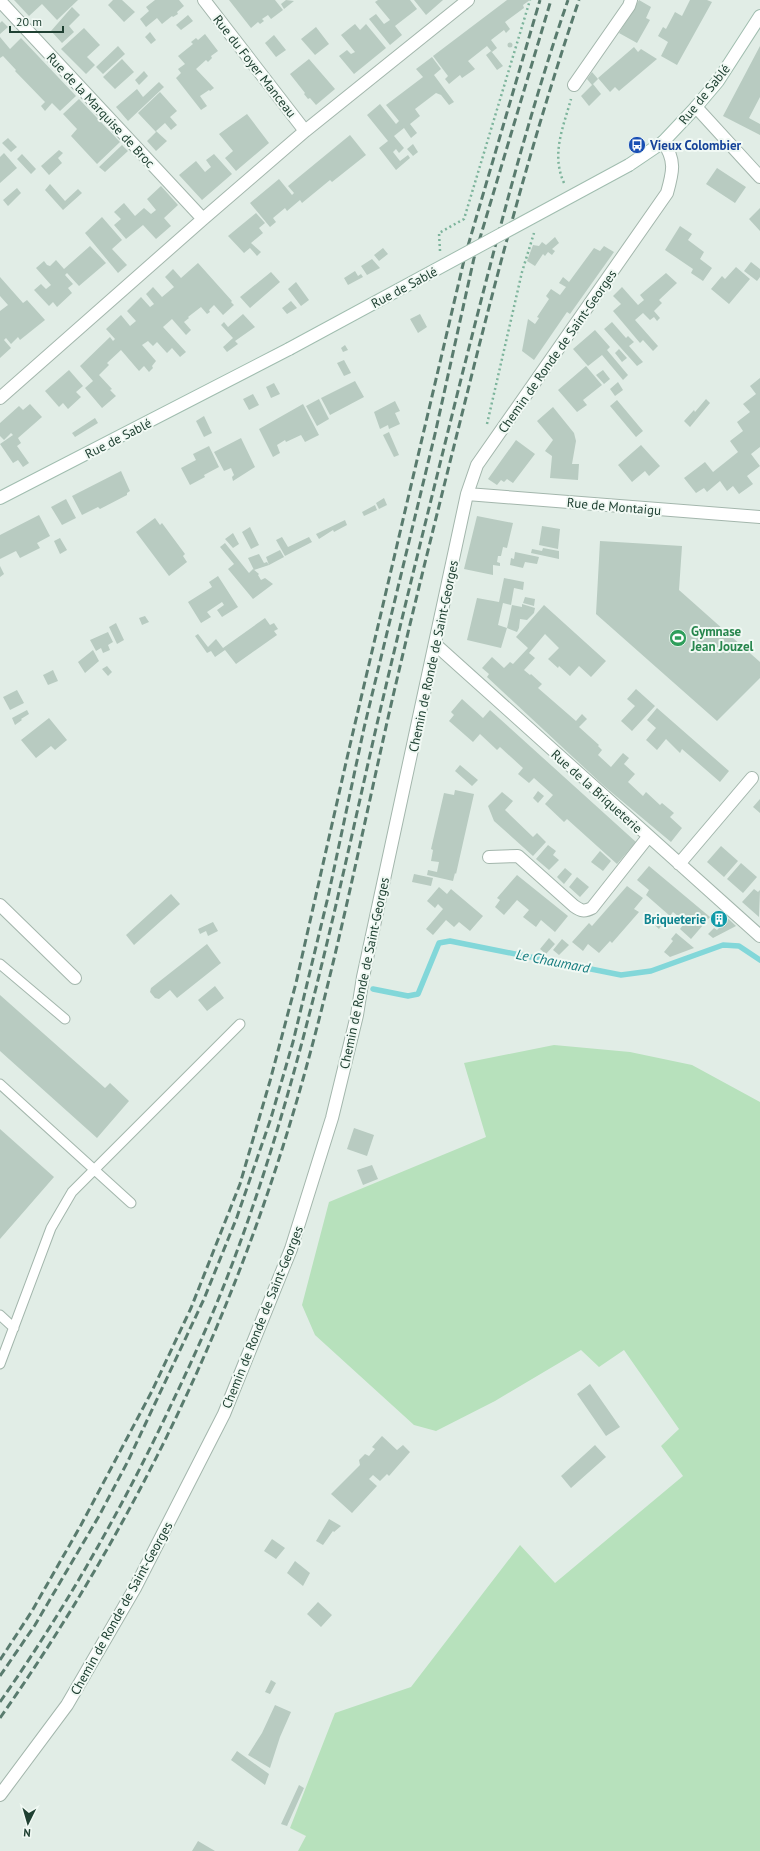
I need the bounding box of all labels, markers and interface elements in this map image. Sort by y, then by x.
scale bar [10,8,63,34]
street label: Rue du Foyer Manceau [209,12,300,121]
text: 20 m [16,14,42,29]
street label: Rue de la Marquise de Broc [43,49,159,172]
street label: Rue de Sablé [675,61,734,128]
bus stop icon: Vieux Colombier [627,135,647,155]
place label: Vieux Colombier [649,137,742,154]
street label: Rue de Sablé [368,263,440,312]
street label: Chemin de Ronde de Saint-Georges [494,266,620,436]
street label: Rue de Sablé [82,414,154,462]
street label: Rue de Montaigu [566,494,662,519]
street label: Chemin de Ronde de Saint-Georges [405,559,462,754]
place label: Gymnase Jean Jouzel [690,623,754,655]
sports icon: Gymnase Jean Jouzel [668,628,688,648]
street label: Rue de la Briqueterie [548,746,646,837]
street label: Chemin de Ronde de Saint-Georges [336,876,393,1071]
building icon: Briqueterie [709,909,729,929]
place label: Briqueterie [644,911,706,928]
water label: Le Chaumard [515,945,592,977]
street label: Chemin de Ronde de Saint-Georges [218,1223,307,1411]
street label: Chemin de Ronde de Saint-Georges [67,1519,176,1698]
north arrow [8,1803,48,1843]
text: N [23,1826,31,1840]

